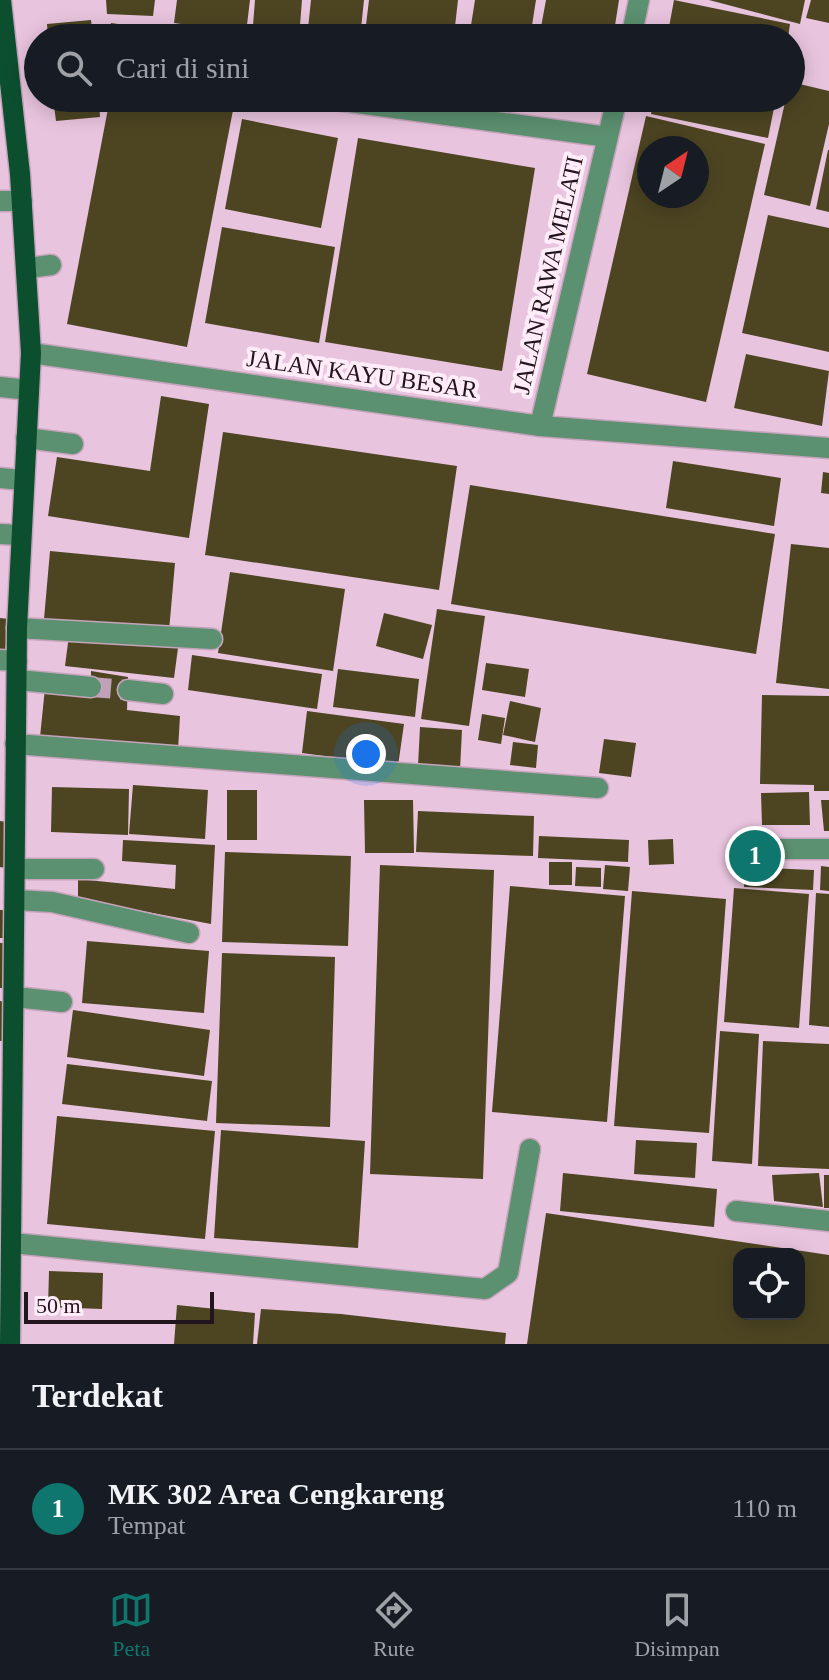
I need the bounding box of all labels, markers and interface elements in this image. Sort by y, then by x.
search box [24,24,805,112]
icon: search [52,46,96,90]
text: Cari di sini [116,51,249,84]
north arrow [637,136,709,208]
street label: JALAN RAWA MELATI [508,153,588,397]
street label: JALAN KAYU BESAR [245,345,479,403]
your location [346,734,386,774]
pin: 1 [729,826,781,886]
map controls [733,1248,805,1320]
button: locate [733,1248,805,1320]
scale bar [24,1288,214,1324]
text: 50 m [36,1293,81,1318]
text: Terdekat [32,1377,163,1414]
text: MK 302 Area Cengkareng [108,1477,444,1510]
text: 1 [52,1494,65,1523]
text: 110 m [732,1494,797,1523]
text: Tempat [108,1511,186,1540]
tab: Peta [109,1588,153,1662]
tab: Rute [372,1588,416,1662]
tab: Disimpan [634,1588,720,1662]

